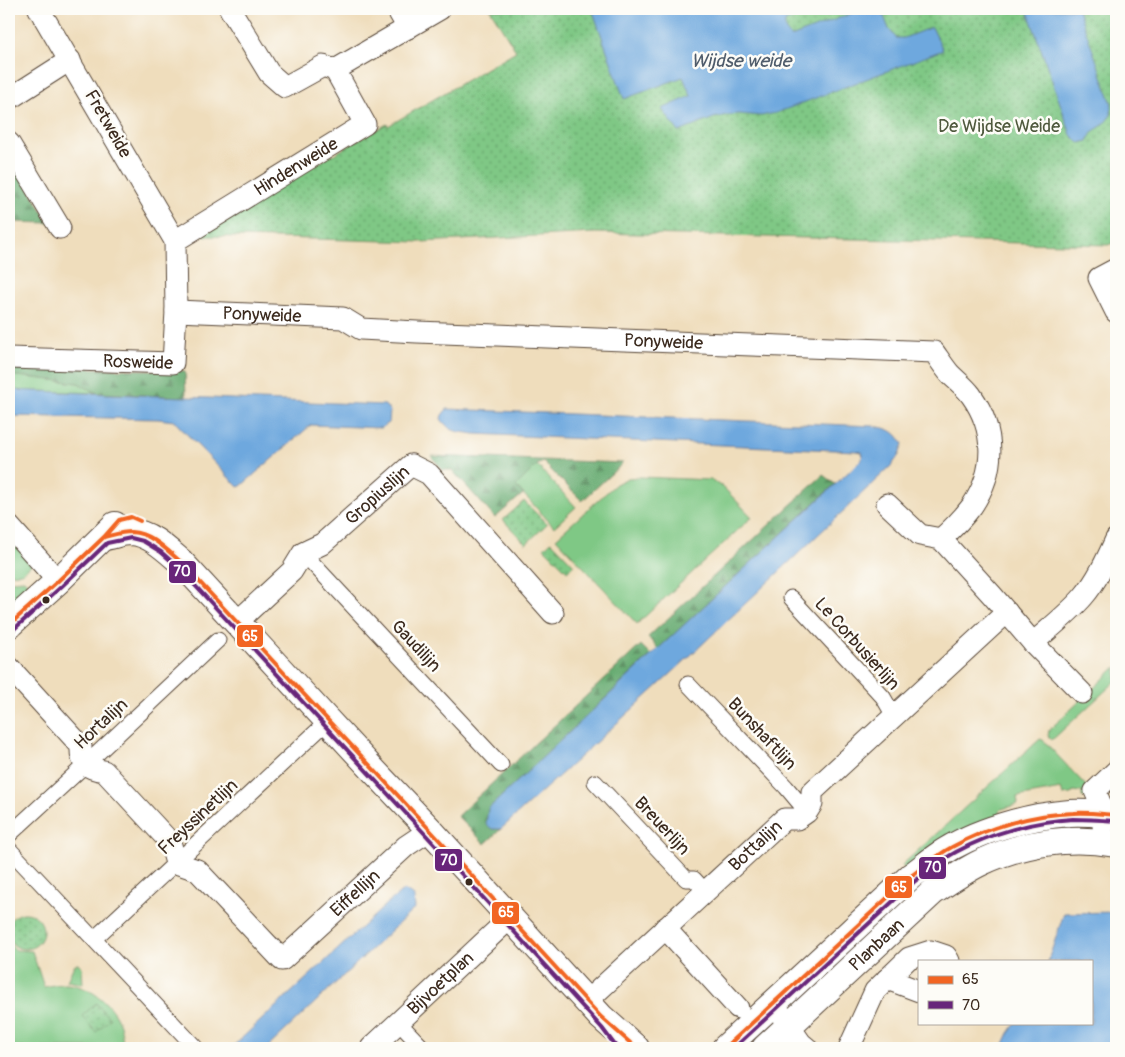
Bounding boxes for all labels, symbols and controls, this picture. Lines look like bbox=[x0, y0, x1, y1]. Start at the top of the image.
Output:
water label: Wijdse weide bbox=[691, 49, 793, 73]
street label: Fretweide bbox=[79, 86, 137, 162]
park label: De Wijdse Weide bbox=[938, 115, 1060, 138]
street label: Hindenweide bbox=[250, 132, 342, 201]
street label: Ponyweide bbox=[222, 301, 302, 328]
street label: Ponyweide bbox=[624, 329, 704, 355]
street label: Rosweide bbox=[102, 349, 174, 375]
street label: Gropiuslijn bbox=[340, 460, 414, 530]
line badge: 70 bbox=[168, 560, 197, 584]
text: 70 bbox=[174, 563, 191, 580]
street label: Le Corbusierlijn bbox=[809, 593, 905, 695]
unlabelled marker bbox=[41, 595, 51, 605]
street label: Gaudilijn bbox=[386, 615, 446, 677]
line badge: 65 bbox=[236, 624, 264, 648]
text: 65 bbox=[242, 628, 258, 645]
street label: Hortalijn bbox=[69, 693, 133, 755]
street label: Bunshaftlijn bbox=[723, 693, 801, 775]
street label: Freyssinetlijn bbox=[153, 774, 243, 860]
street label: Breuerlijn bbox=[629, 792, 695, 860]
street label: Bottalijn bbox=[724, 815, 787, 876]
line badge: 70 bbox=[434, 848, 463, 872]
text: 70 bbox=[441, 852, 458, 869]
line badge: 70 bbox=[918, 856, 947, 880]
text: 70 bbox=[925, 859, 942, 876]
street label: Eiffellijn bbox=[325, 864, 385, 922]
line badge: 65 bbox=[884, 875, 913, 899]
unlabelled marker bbox=[464, 877, 474, 887]
text: 65 bbox=[891, 879, 907, 896]
line badge: 65 bbox=[491, 901, 520, 925]
text: 65 bbox=[498, 904, 514, 921]
street label: Planbaan bbox=[844, 913, 909, 976]
street label: Bijvoetplan bbox=[402, 946, 478, 1020]
legend bbox=[918, 960, 1092, 1024]
text: 65 bbox=[962, 970, 979, 989]
text: 70 bbox=[962, 996, 980, 1015]

